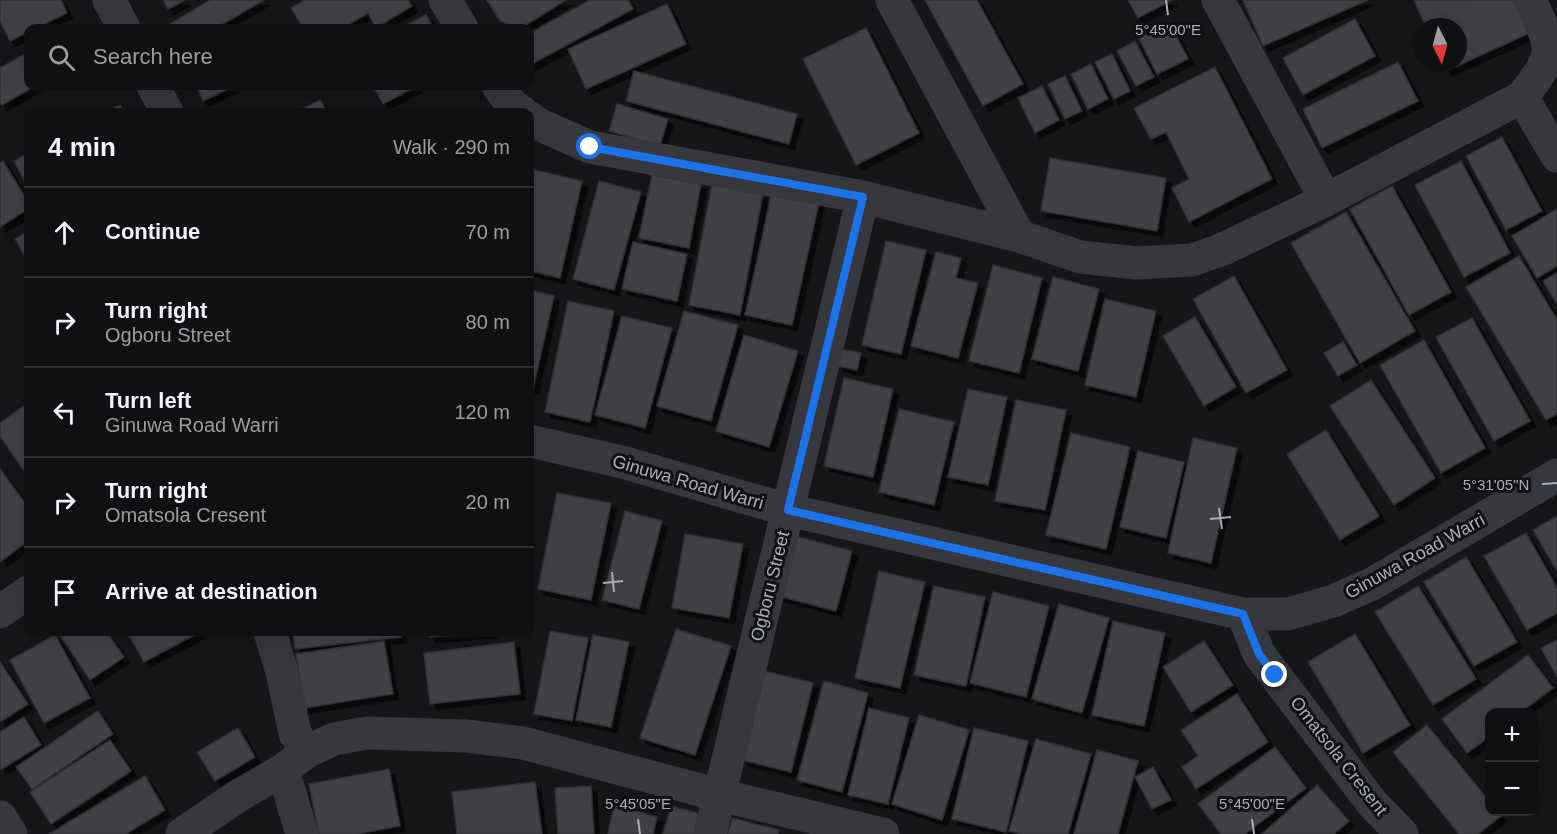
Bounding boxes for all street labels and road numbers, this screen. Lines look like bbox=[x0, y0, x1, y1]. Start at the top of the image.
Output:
street label: Ginuwa Road Warri bbox=[610, 451, 766, 513]
street label: Ginuwa Road Warri bbox=[1342, 509, 1488, 603]
street label: Ogboru Street bbox=[747, 529, 793, 643]
street label: Omatsola Cresent bbox=[1286, 693, 1392, 819]

